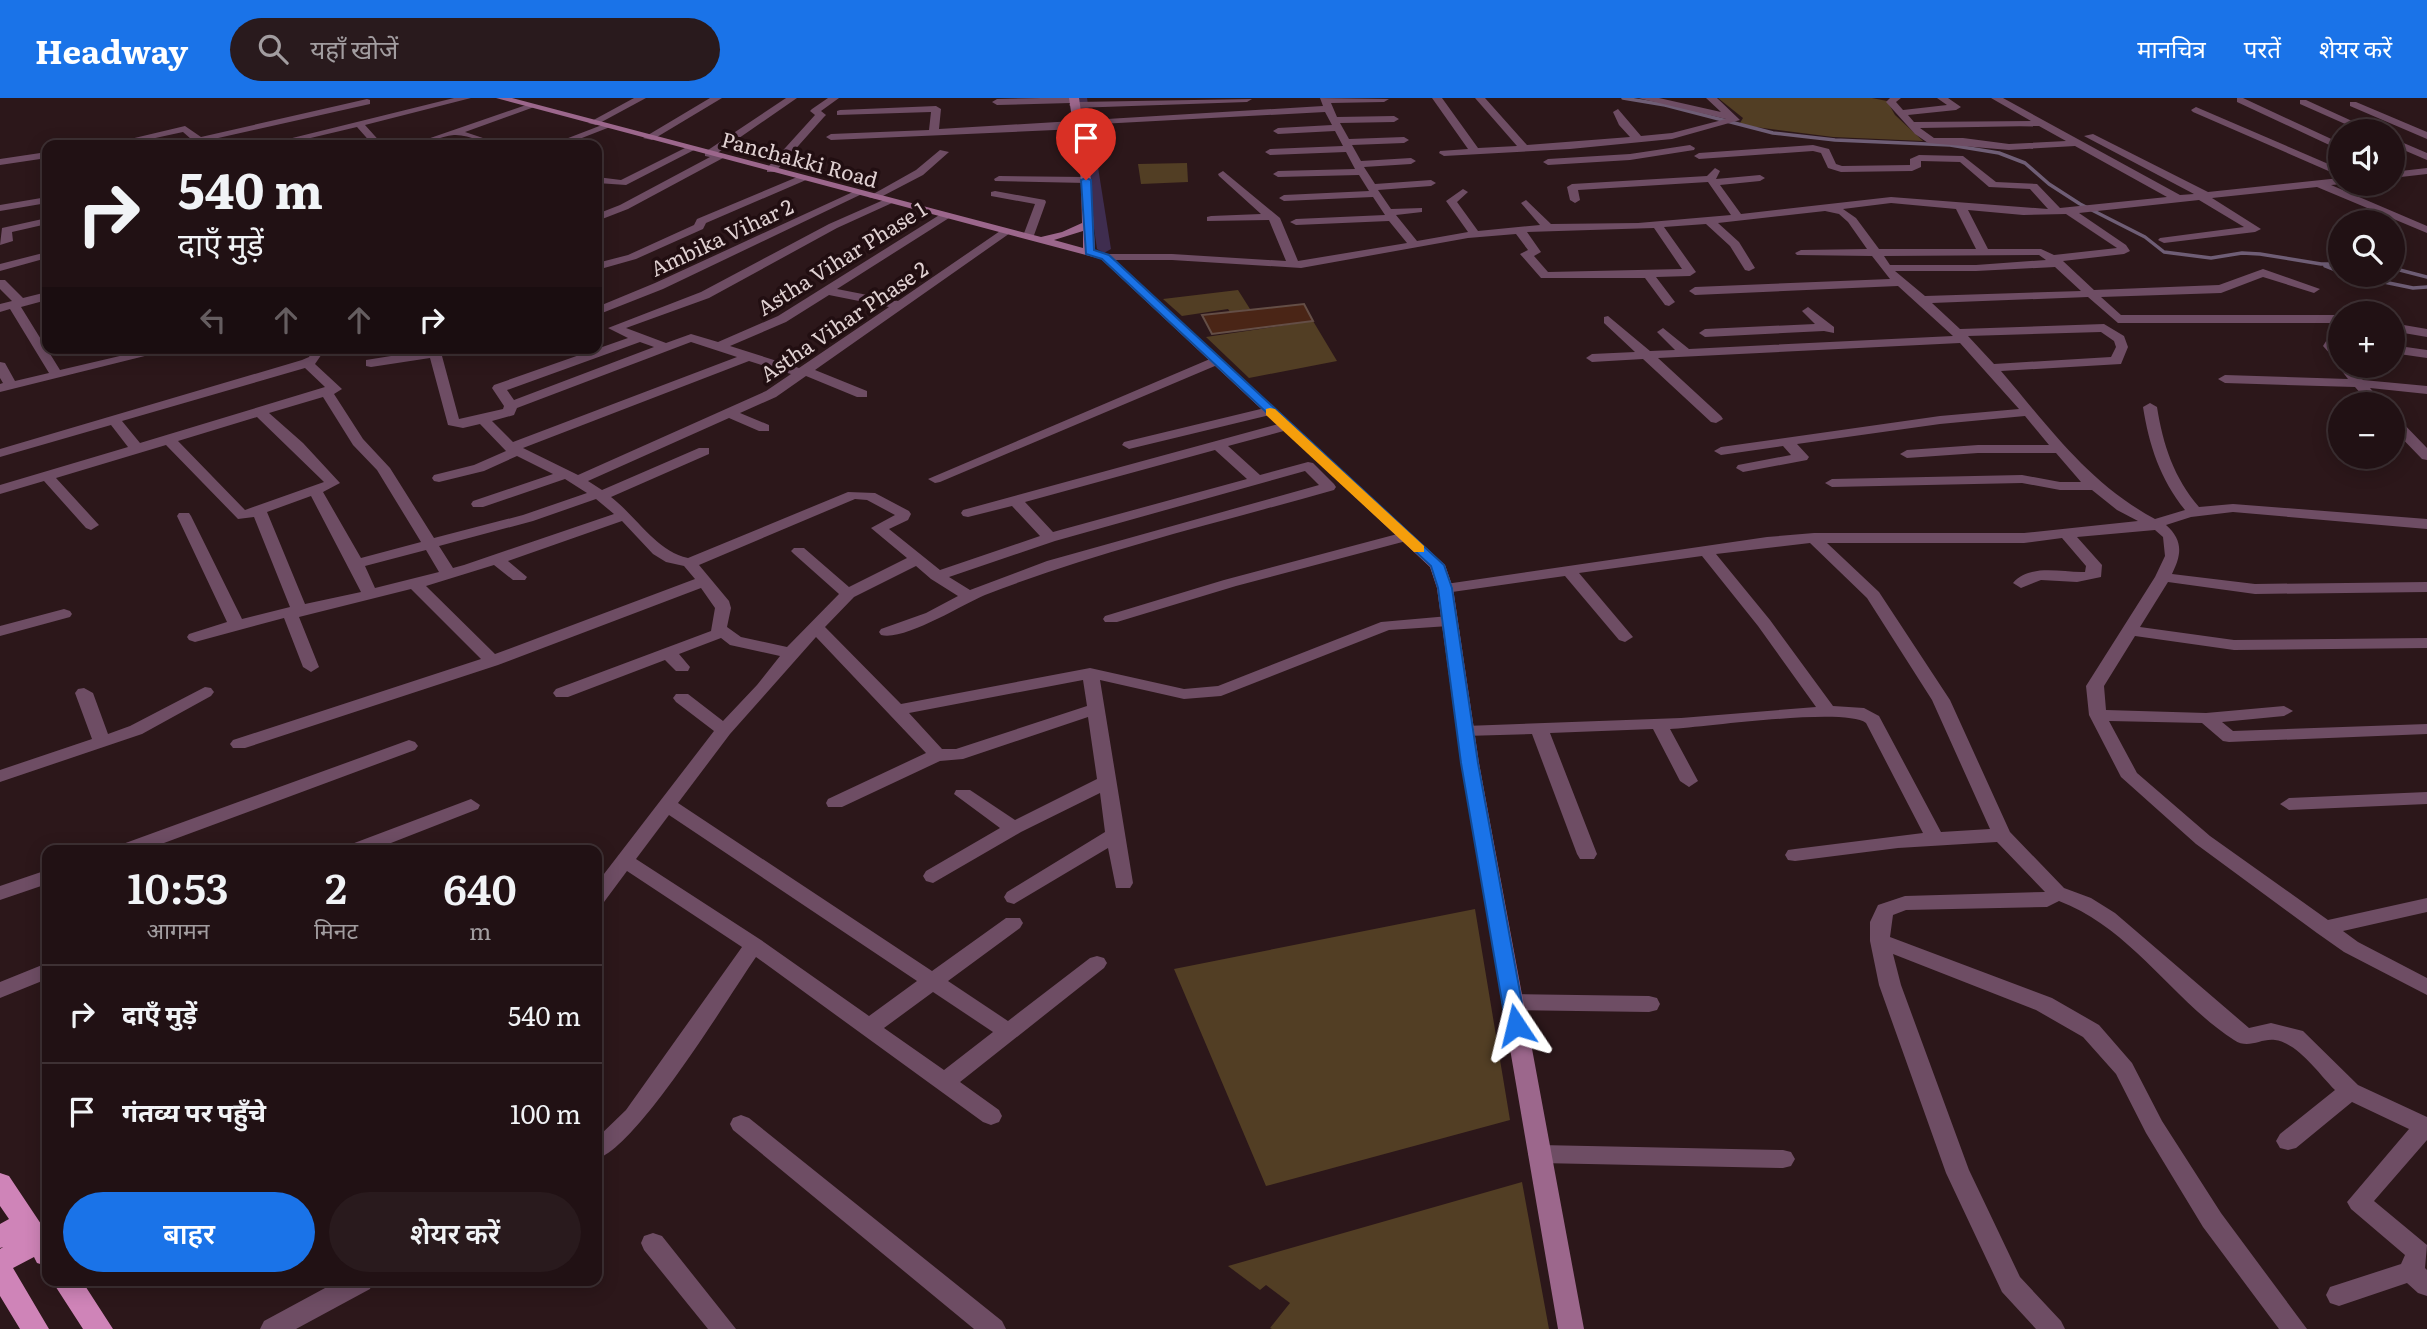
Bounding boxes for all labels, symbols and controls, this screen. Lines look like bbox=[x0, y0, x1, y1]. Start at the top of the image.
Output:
search box bbox=[230, 18, 720, 81]
text: Headway bbox=[35, 25, 188, 74]
text: यहाँ खोजें bbox=[310, 28, 398, 67]
icon: search bbox=[254, 30, 292, 68]
text: मानचित्र bbox=[2137, 30, 2206, 65]
text: परतें bbox=[2244, 30, 2281, 65]
text: शेयर करें bbox=[2319, 30, 2392, 65]
pin bbox=[1056, 108, 1116, 180]
icon: arrive bbox=[1067, 119, 1105, 157]
map controls bbox=[2328, 119, 2405, 469]
button: sound bbox=[2328, 119, 2405, 196]
street label: Panchakki Road bbox=[718, 122, 882, 194]
text: 540 m bbox=[178, 151, 323, 224]
icon: right bbox=[63, 168, 154, 259]
street label: Ambika Vihar 2 bbox=[644, 189, 798, 283]
street label: Astha Vihar Phase 1 bbox=[750, 192, 932, 322]
button: search bbox=[2328, 210, 2405, 287]
text: दाएँ मुड़ें bbox=[178, 218, 264, 266]
street label: Astha Vihar Phase 2 bbox=[753, 252, 933, 388]
icon: left bbox=[194, 301, 232, 339]
icon: ahead bbox=[267, 301, 305, 339]
icon: ahead bbox=[340, 301, 378, 339]
icon: right bbox=[413, 301, 451, 339]
button: + bbox=[2328, 301, 2405, 378]
button: − bbox=[2328, 392, 2405, 469]
text: 10:53 bbox=[127, 855, 229, 917]
text: 2 bbox=[325, 855, 347, 917]
text: 640 bbox=[443, 856, 517, 918]
text: आगमन bbox=[147, 912, 210, 946]
text: मिनट bbox=[314, 912, 358, 946]
text: m bbox=[469, 913, 491, 947]
position arrow bbox=[1479, 988, 1553, 1062]
text: दाएँ मुड़ें bbox=[122, 993, 197, 1032]
icon: right bbox=[63, 995, 101, 1033]
text: 540 m bbox=[508, 995, 581, 1034]
text: गंतव्य पर पहुँचे bbox=[122, 1091, 266, 1130]
icon: arrive bbox=[63, 1093, 101, 1131]
text: 100 m bbox=[510, 1093, 581, 1132]
button: बाहर bbox=[63, 1192, 315, 1272]
button: शेयर करें bbox=[329, 1192, 581, 1272]

